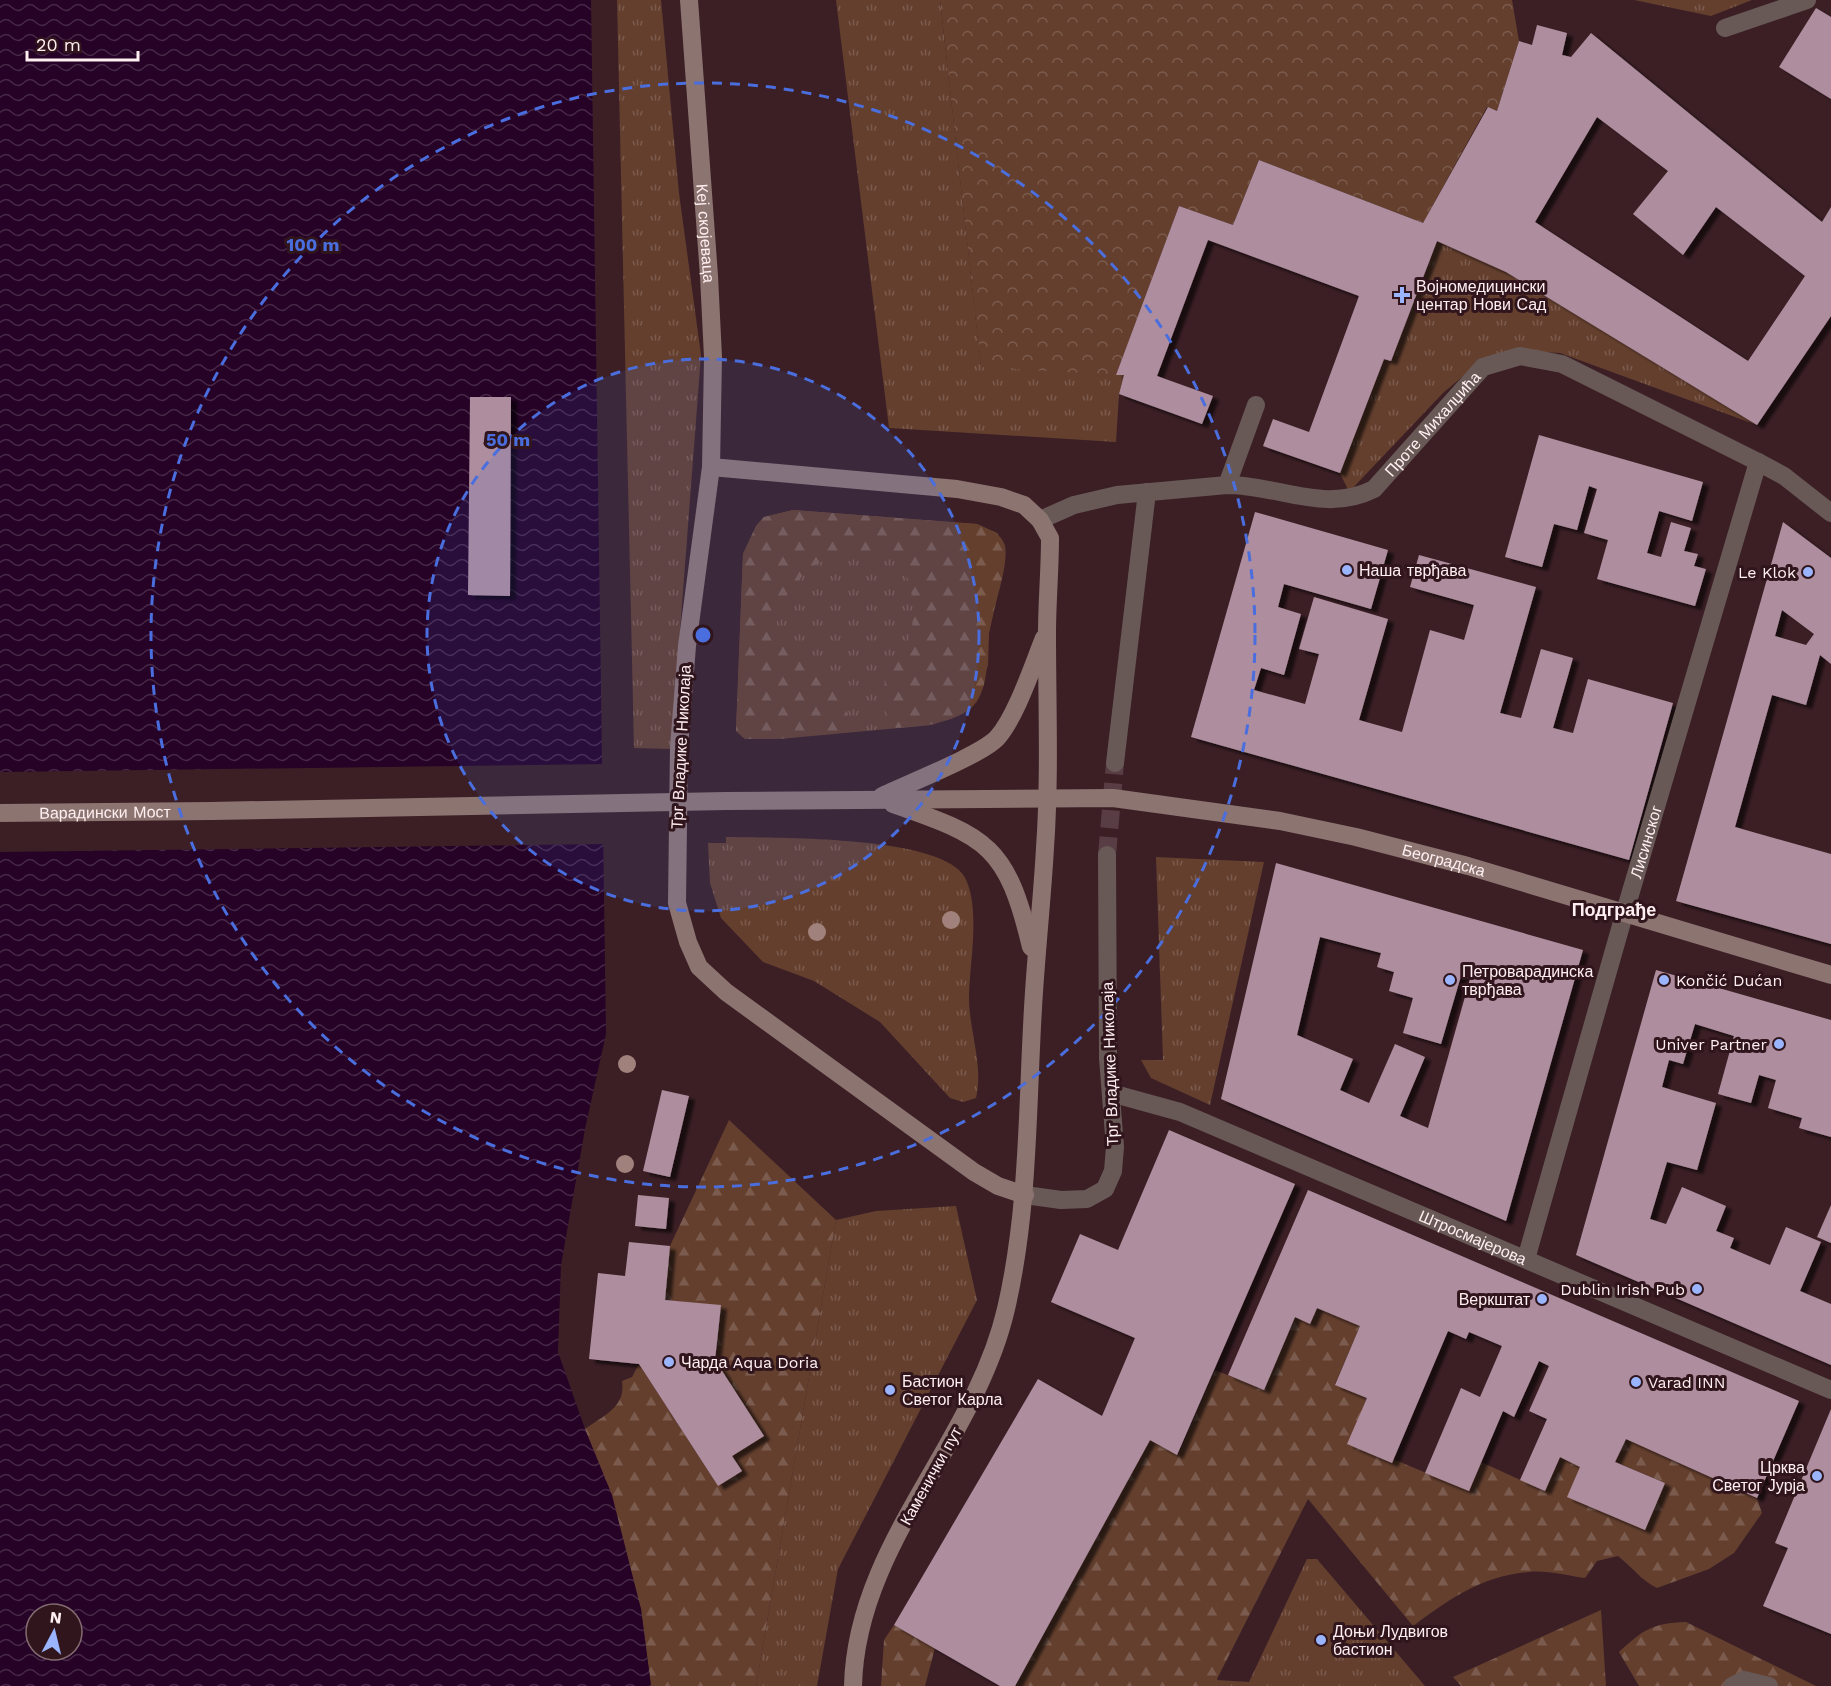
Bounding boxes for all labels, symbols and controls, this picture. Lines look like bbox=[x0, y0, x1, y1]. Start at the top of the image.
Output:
scale bar bbox=[27, 24, 138, 62]
text: 20 m bbox=[36, 34, 81, 55]
street label: Кеј скојеваца bbox=[693, 183, 719, 283]
text: 100 m bbox=[286, 234, 340, 255]
place label: Војномедицински центар Нови Сад bbox=[1416, 277, 1547, 314]
marker: Војномедицински центар Нови Сад bbox=[1393, 286, 1411, 304]
street label: Проте Михалџића bbox=[1380, 367, 1484, 480]
text: 50 m bbox=[486, 429, 530, 450]
place label: Наша тврђава bbox=[1359, 561, 1466, 580]
marker: Наша тврђава bbox=[1340, 563, 1354, 577]
place label: Le Klok bbox=[1738, 563, 1796, 582]
marker: Le Klok bbox=[1801, 565, 1815, 579]
centre of rings bbox=[693, 625, 713, 645]
street label: Трг Владике Николаја bbox=[667, 664, 695, 830]
street label: Варадински Мост bbox=[39, 802, 172, 822]
street label: Лисинског bbox=[1626, 803, 1665, 881]
street label: Београдска bbox=[1400, 840, 1488, 880]
district label: Подграђе bbox=[1572, 899, 1656, 920]
place label: Петроварадинска тврђава bbox=[1462, 962, 1593, 999]
place label: Končić Dućan bbox=[1676, 971, 1782, 990]
marker: Петроварадинска тврђава bbox=[1443, 973, 1457, 987]
marker: Končić Dućan bbox=[1657, 973, 1671, 987]
street label: Трг Владике Николаја bbox=[1098, 981, 1122, 1147]
place label: Univer Partner bbox=[1655, 1035, 1767, 1054]
marker: Univer Partner bbox=[1772, 1037, 1786, 1051]
street label: Штросмајерова bbox=[1416, 1206, 1530, 1268]
place label: Dublin Irish Pub bbox=[1560, 1280, 1685, 1299]
marker: Dublin Irish Pub bbox=[1690, 1282, 1704, 1296]
place label: Веркштат bbox=[1459, 1290, 1531, 1309]
marker: Веркштат bbox=[1535, 1292, 1549, 1306]
place label: Чарда Aqua Doria bbox=[681, 1353, 818, 1372]
marker: Чарда Aqua Doria bbox=[662, 1355, 676, 1369]
place label: Бастион Светог Карла bbox=[902, 1372, 1002, 1409]
place label: Varad INN bbox=[1648, 1373, 1726, 1392]
marker: Varad INN bbox=[1629, 1375, 1643, 1389]
marker: Бастион Светог Карла bbox=[883, 1383, 897, 1397]
street label: Каменички пут bbox=[896, 1423, 966, 1529]
place label: Црква Светог Јурја bbox=[1712, 1458, 1805, 1495]
marker: Црква Светог Јурја bbox=[1810, 1469, 1824, 1483]
north arrow bbox=[24, 1602, 84, 1662]
text: N bbox=[49, 1607, 63, 1628]
place label: Доњи Лудвигов бастион bbox=[1333, 1622, 1448, 1659]
marker: Доњи Лудвигов бастион bbox=[1314, 1633, 1328, 1647]

